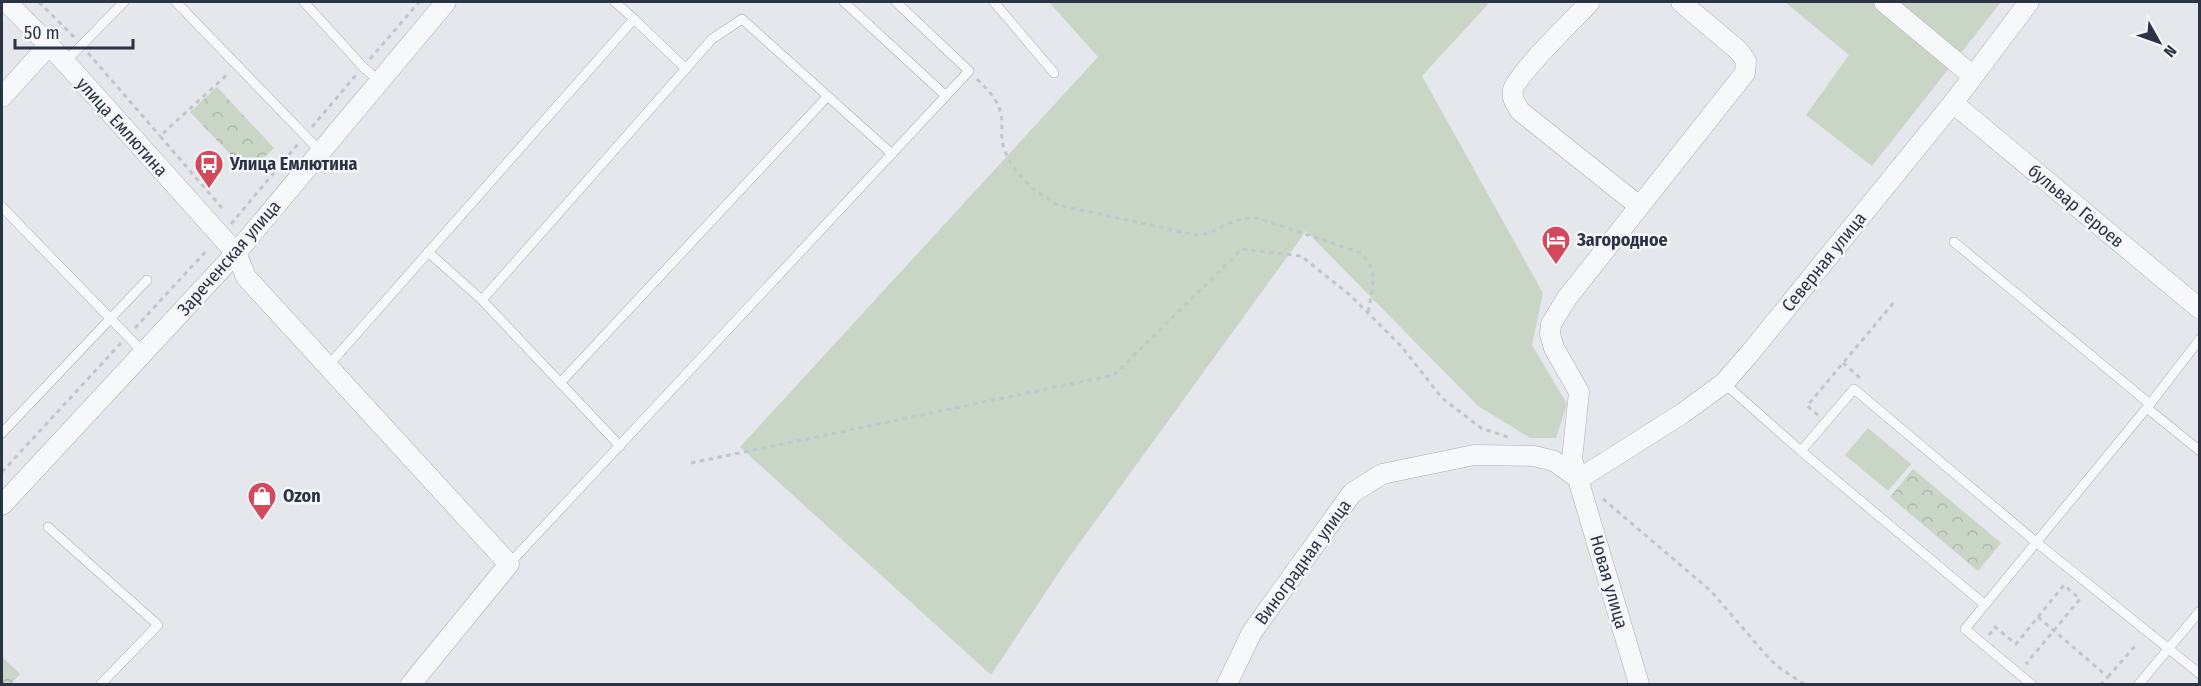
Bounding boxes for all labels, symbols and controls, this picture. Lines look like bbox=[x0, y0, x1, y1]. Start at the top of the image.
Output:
scale bar bbox=[15, 12, 134, 50]
north arrow bbox=[2129, 12, 2189, 72]
text: 50 m bbox=[24, 22, 60, 44]
text: N bbox=[2160, 42, 2180, 61]
street label: улица Емлютина bbox=[72, 73, 172, 181]
bus stop icon: Улица Емлютина bbox=[193, 148, 225, 190]
place label: Улица Емлютина bbox=[229, 153, 357, 175]
street label: бульвар Героев bbox=[2024, 159, 2128, 253]
street label: Зареченская улица bbox=[173, 195, 285, 320]
street label: Северная улица bbox=[1777, 208, 1871, 316]
hotel icon: Загородное bbox=[1540, 224, 1572, 266]
place label: Загородное bbox=[1576, 229, 1668, 251]
shop icon: Ozon bbox=[246, 480, 278, 522]
place label: Ozon bbox=[283, 485, 321, 507]
street label: Виноградная улица bbox=[1250, 495, 1356, 629]
street label: Новая улица bbox=[1585, 533, 1633, 631]

